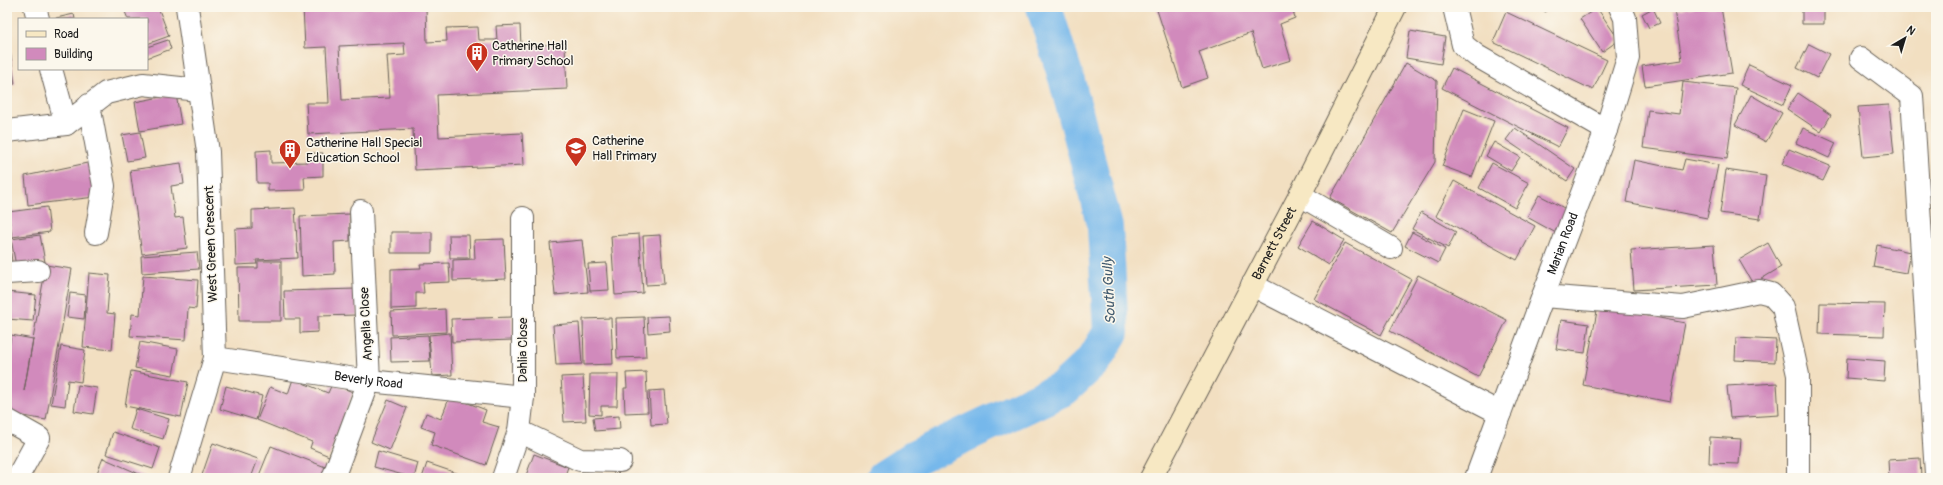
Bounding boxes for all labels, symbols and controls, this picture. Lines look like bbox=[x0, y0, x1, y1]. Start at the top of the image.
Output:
legend bbox=[18, 18, 148, 70]
north arrow bbox=[1885, 18, 1925, 58]
text: N bbox=[1904, 23, 1918, 38]
text: Road bbox=[54, 27, 79, 42]
place label: Catherine Hall Primary School bbox=[492, 38, 574, 69]
building icon: Catherine Hall Primary School bbox=[464, 40, 490, 73]
text: Building bbox=[54, 47, 93, 62]
place label: Catherine Hall Primary bbox=[592, 133, 657, 164]
place label: Catherine Hall Special Education School bbox=[306, 135, 422, 166]
school or university icon: Catherine Hall Primary bbox=[563, 135, 589, 168]
building icon: Catherine Hall Special Education School bbox=[277, 137, 303, 170]
street label: West Green Crescent bbox=[201, 185, 221, 303]
street label: Barnett Street bbox=[1249, 204, 1301, 283]
street label: Marian Road bbox=[1544, 210, 1582, 277]
water label: South Gully bbox=[1099, 255, 1119, 325]
street label: Angella Close bbox=[356, 286, 376, 361]
street label: Dahlia Close bbox=[515, 317, 531, 382]
street label: Beverly Road bbox=[333, 368, 404, 392]

